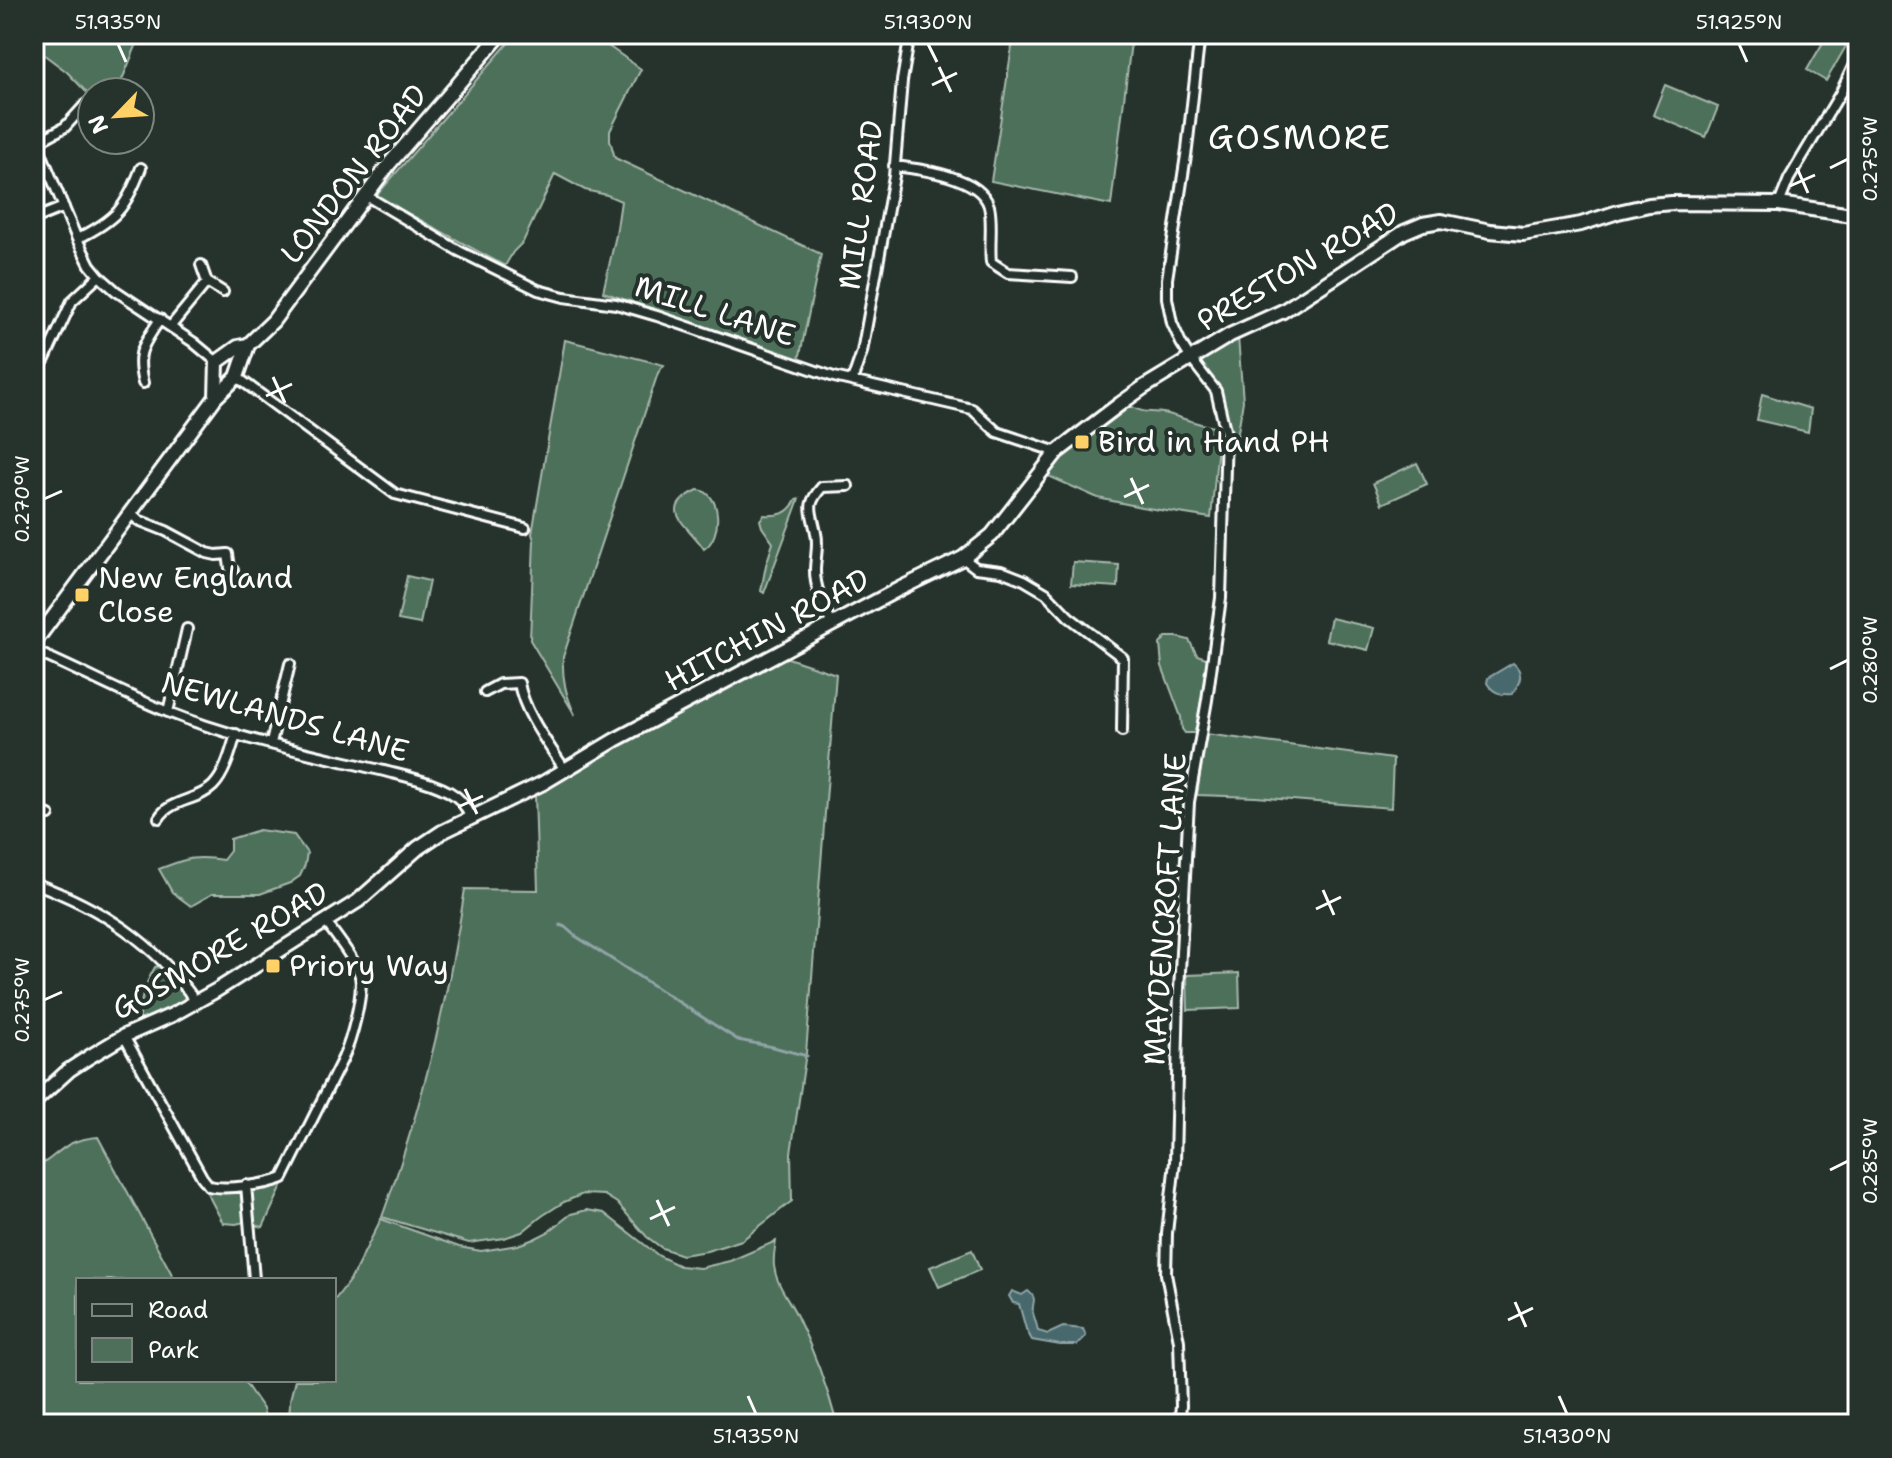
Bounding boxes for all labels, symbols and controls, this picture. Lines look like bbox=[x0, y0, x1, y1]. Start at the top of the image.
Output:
text: 51.935°N bbox=[75, 9, 161, 35]
text: 51.930°N bbox=[884, 9, 972, 35]
text: 51.925°N bbox=[1696, 9, 1782, 35]
street label: LONDON ROAD bbox=[271, 75, 437, 272]
north arrow bbox=[76, 76, 156, 156]
text: N bbox=[82, 110, 115, 138]
district label: GOSMORE bbox=[1208, 114, 1392, 160]
text: 0.275°W bbox=[1857, 116, 1883, 202]
street label: MILL ROAD bbox=[828, 118, 893, 292]
street label: PRESTON ROAD bbox=[1189, 192, 1406, 341]
street label: MILL LANE bbox=[630, 265, 801, 356]
place label: Bird in Hand PH bbox=[1098, 421, 1330, 462]
marker: Bird in Hand PH bbox=[1073, 433, 1091, 451]
text: 0.270°W bbox=[9, 455, 35, 543]
place label: New England Close bbox=[98, 557, 293, 632]
street label: HITCHIN ROAD bbox=[657, 558, 876, 701]
marker: New England Close bbox=[73, 586, 91, 604]
text: 0.280°W bbox=[1857, 616, 1883, 704]
street label: NEWLANDS LANE bbox=[156, 662, 414, 772]
street label: MAYDENCROFT LANE bbox=[1133, 751, 1196, 1067]
street label: GOSMORE ROAD bbox=[104, 872, 336, 1029]
place label: Priory Way bbox=[289, 945, 449, 986]
text: 0.275°W bbox=[9, 957, 35, 1043]
marker: Priory Way bbox=[264, 957, 282, 975]
text: 0.285°W bbox=[1857, 1118, 1883, 1204]
legend bbox=[76, 1278, 336, 1382]
text: Road bbox=[148, 1294, 208, 1326]
text: Park bbox=[148, 1334, 200, 1366]
text: 51.935°N bbox=[713, 1423, 799, 1449]
text: 51.930°N bbox=[1523, 1423, 1611, 1449]

